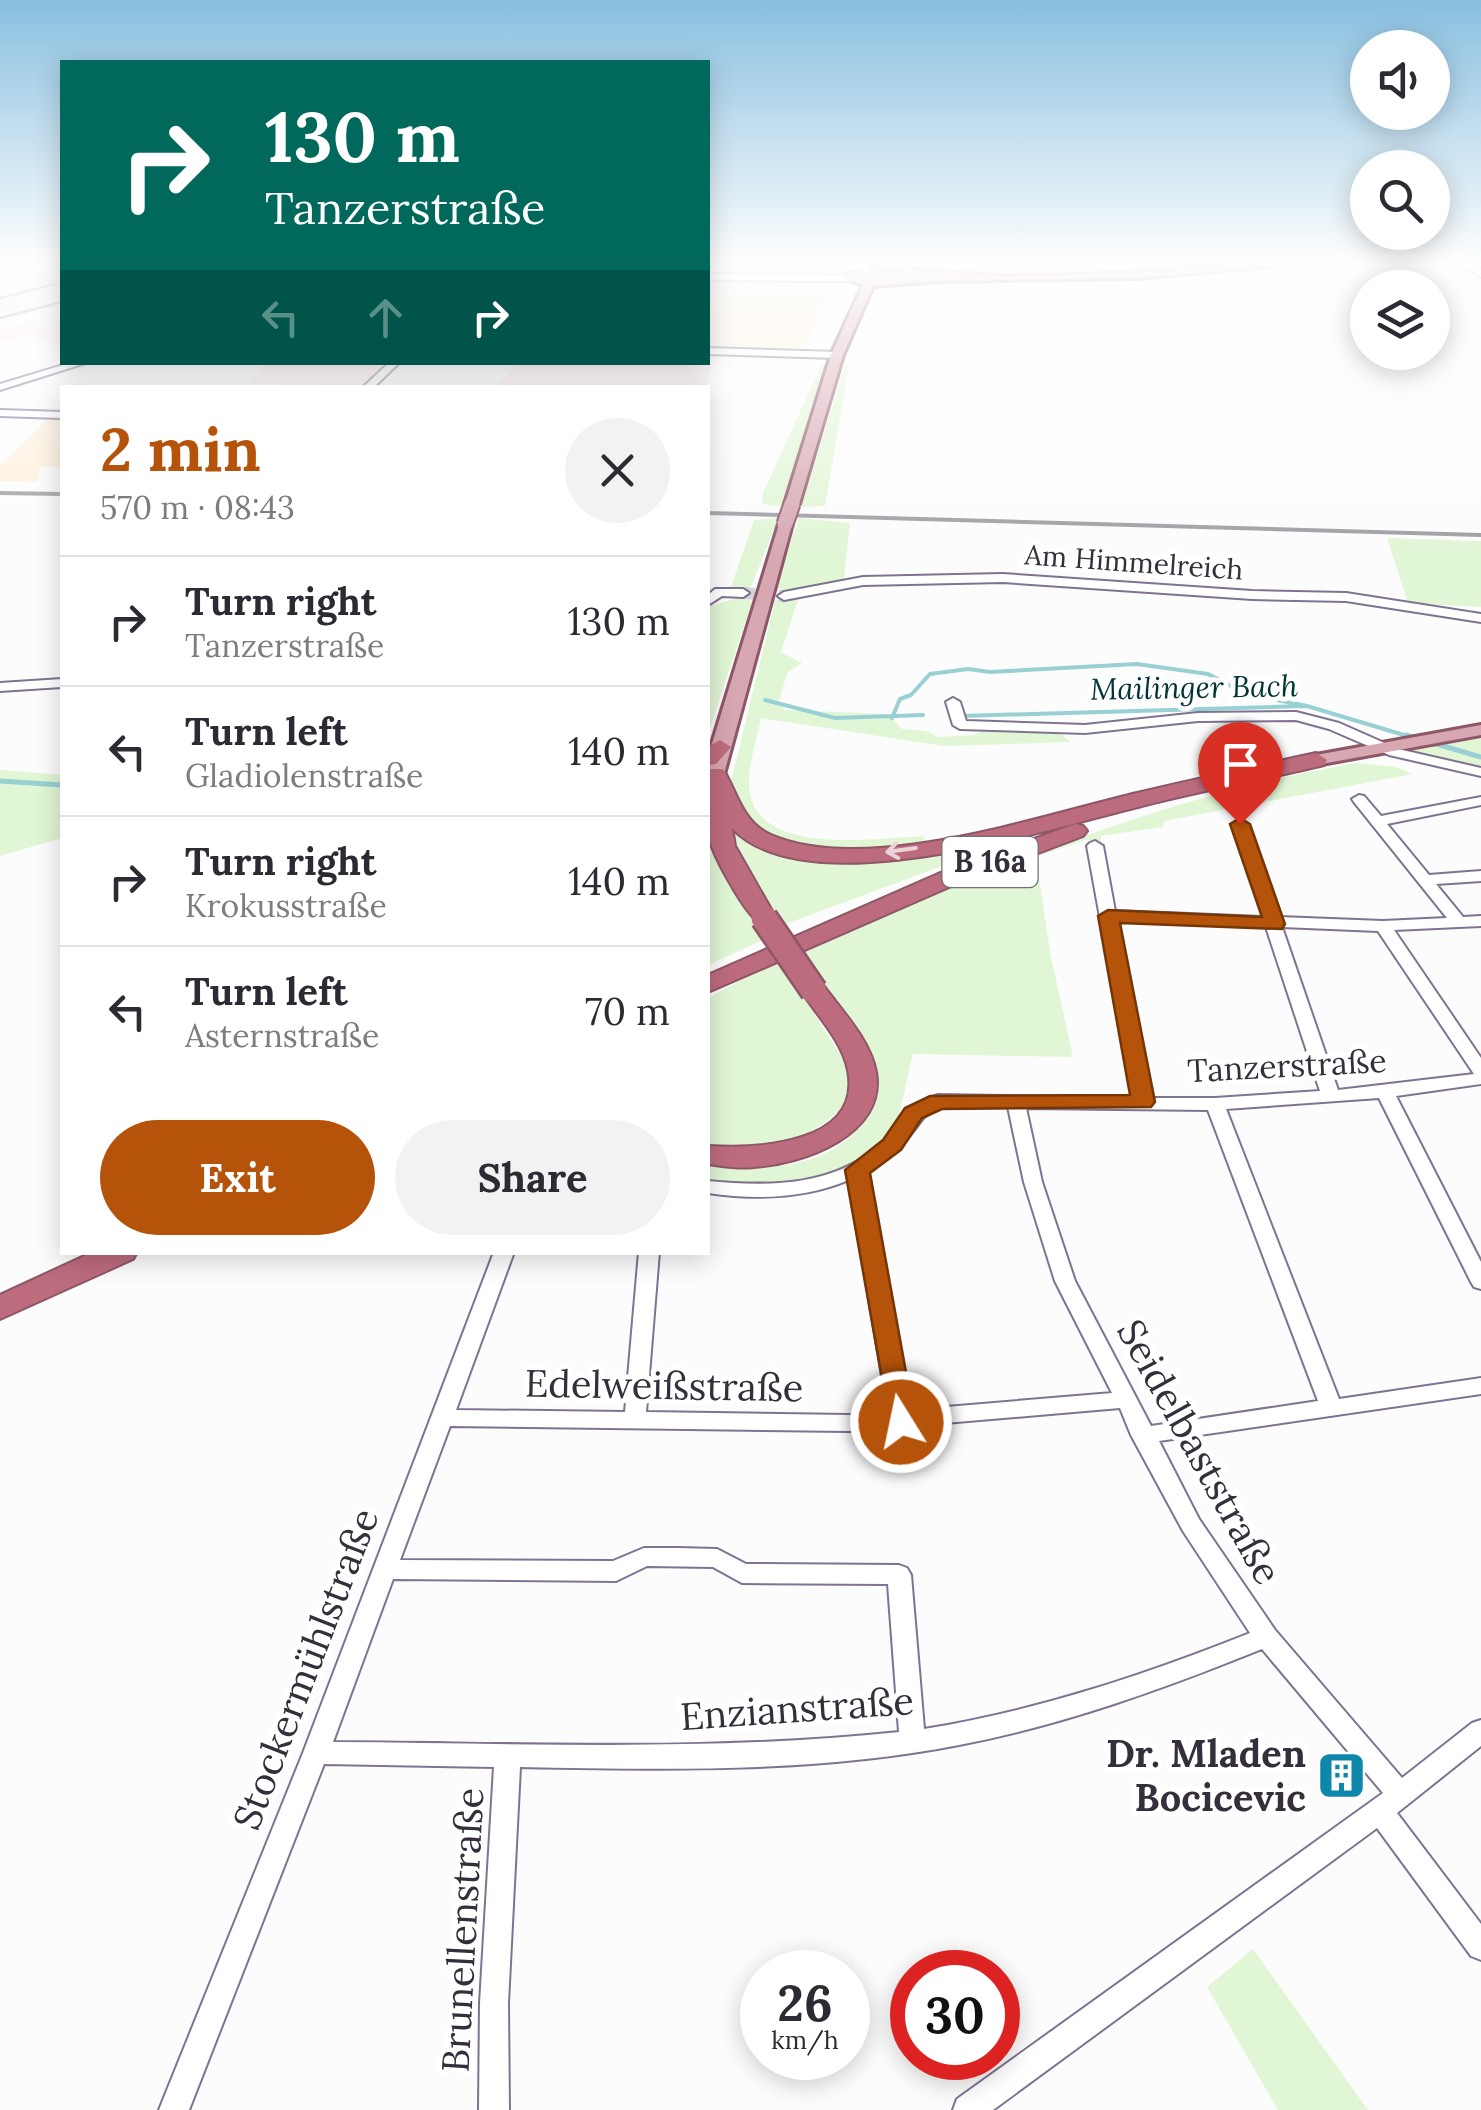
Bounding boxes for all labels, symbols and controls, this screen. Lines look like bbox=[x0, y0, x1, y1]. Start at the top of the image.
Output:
map controls bbox=[1350, 30, 1450, 370]
button: sound bbox=[1350, 30, 1450, 130]
text: 130 m bbox=[265, 92, 460, 181]
icon: right bbox=[100, 100, 230, 230]
button: search bbox=[1350, 150, 1450, 250]
text: Tanzerstraße bbox=[265, 179, 546, 236]
button: layers bbox=[1350, 270, 1450, 370]
icon: left bbox=[253, 290, 308, 345]
icon: ahead bbox=[358, 290, 413, 345]
icon: right bbox=[463, 290, 518, 345]
text: 2 min bbox=[100, 411, 261, 487]
button: close bbox=[565, 418, 670, 523]
text: 570 m · 08:43 bbox=[100, 487, 295, 528]
street label: Am Himmelreich bbox=[1023, 536, 1244, 588]
text: Turn right bbox=[185, 577, 376, 625]
icon: right bbox=[100, 594, 155, 649]
text: 130 m bbox=[567, 597, 670, 645]
text: Tanzerstraße bbox=[185, 625, 384, 666]
water label: Mailinger Bach bbox=[1090, 666, 1298, 708]
text: Turn left bbox=[185, 707, 348, 755]
pin bbox=[1198, 722, 1283, 825]
icon: left bbox=[100, 724, 155, 779]
text: 140 m bbox=[568, 727, 670, 775]
icon: arrive bbox=[1213, 737, 1268, 792]
text: Gladiolenstraße bbox=[185, 755, 423, 796]
text: Turn right bbox=[185, 837, 376, 885]
road number: B 16a bbox=[942, 837, 1038, 887]
one-way arrow bbox=[885, 842, 917, 860]
icon: right bbox=[100, 854, 155, 909]
text: 140 m bbox=[568, 857, 670, 905]
text: Krokusstraße bbox=[185, 885, 387, 926]
text: Turn left bbox=[185, 967, 348, 1015]
icon: left bbox=[100, 984, 155, 1039]
text: 70 m bbox=[585, 987, 670, 1035]
text: Asternstraße bbox=[185, 1015, 379, 1056]
street label: Tanzerstraße bbox=[1186, 1040, 1388, 1091]
button: Exit bbox=[100, 1120, 375, 1235]
button: Share bbox=[395, 1120, 670, 1235]
street label: Seidelbaststraße bbox=[1107, 1311, 1292, 1592]
street label: Edelweißstraße bbox=[524, 1359, 804, 1411]
position arrow bbox=[849, 1370, 953, 1474]
street label: Stockermühlstraße bbox=[222, 1501, 388, 1836]
street label: Enzianstraße bbox=[679, 1676, 915, 1740]
place label: Dr. Mladen Bocicevic bbox=[1106, 1729, 1306, 1821]
building icon: Dr. Mladen Bocicevic bbox=[1315, 1750, 1367, 1802]
street label: Brunellenstraße bbox=[431, 1786, 493, 2074]
speed limit sign: 30 bbox=[890, 1950, 1020, 2080]
text: 26 bbox=[777, 1971, 833, 2035]
text: km/h bbox=[771, 2024, 839, 2056]

